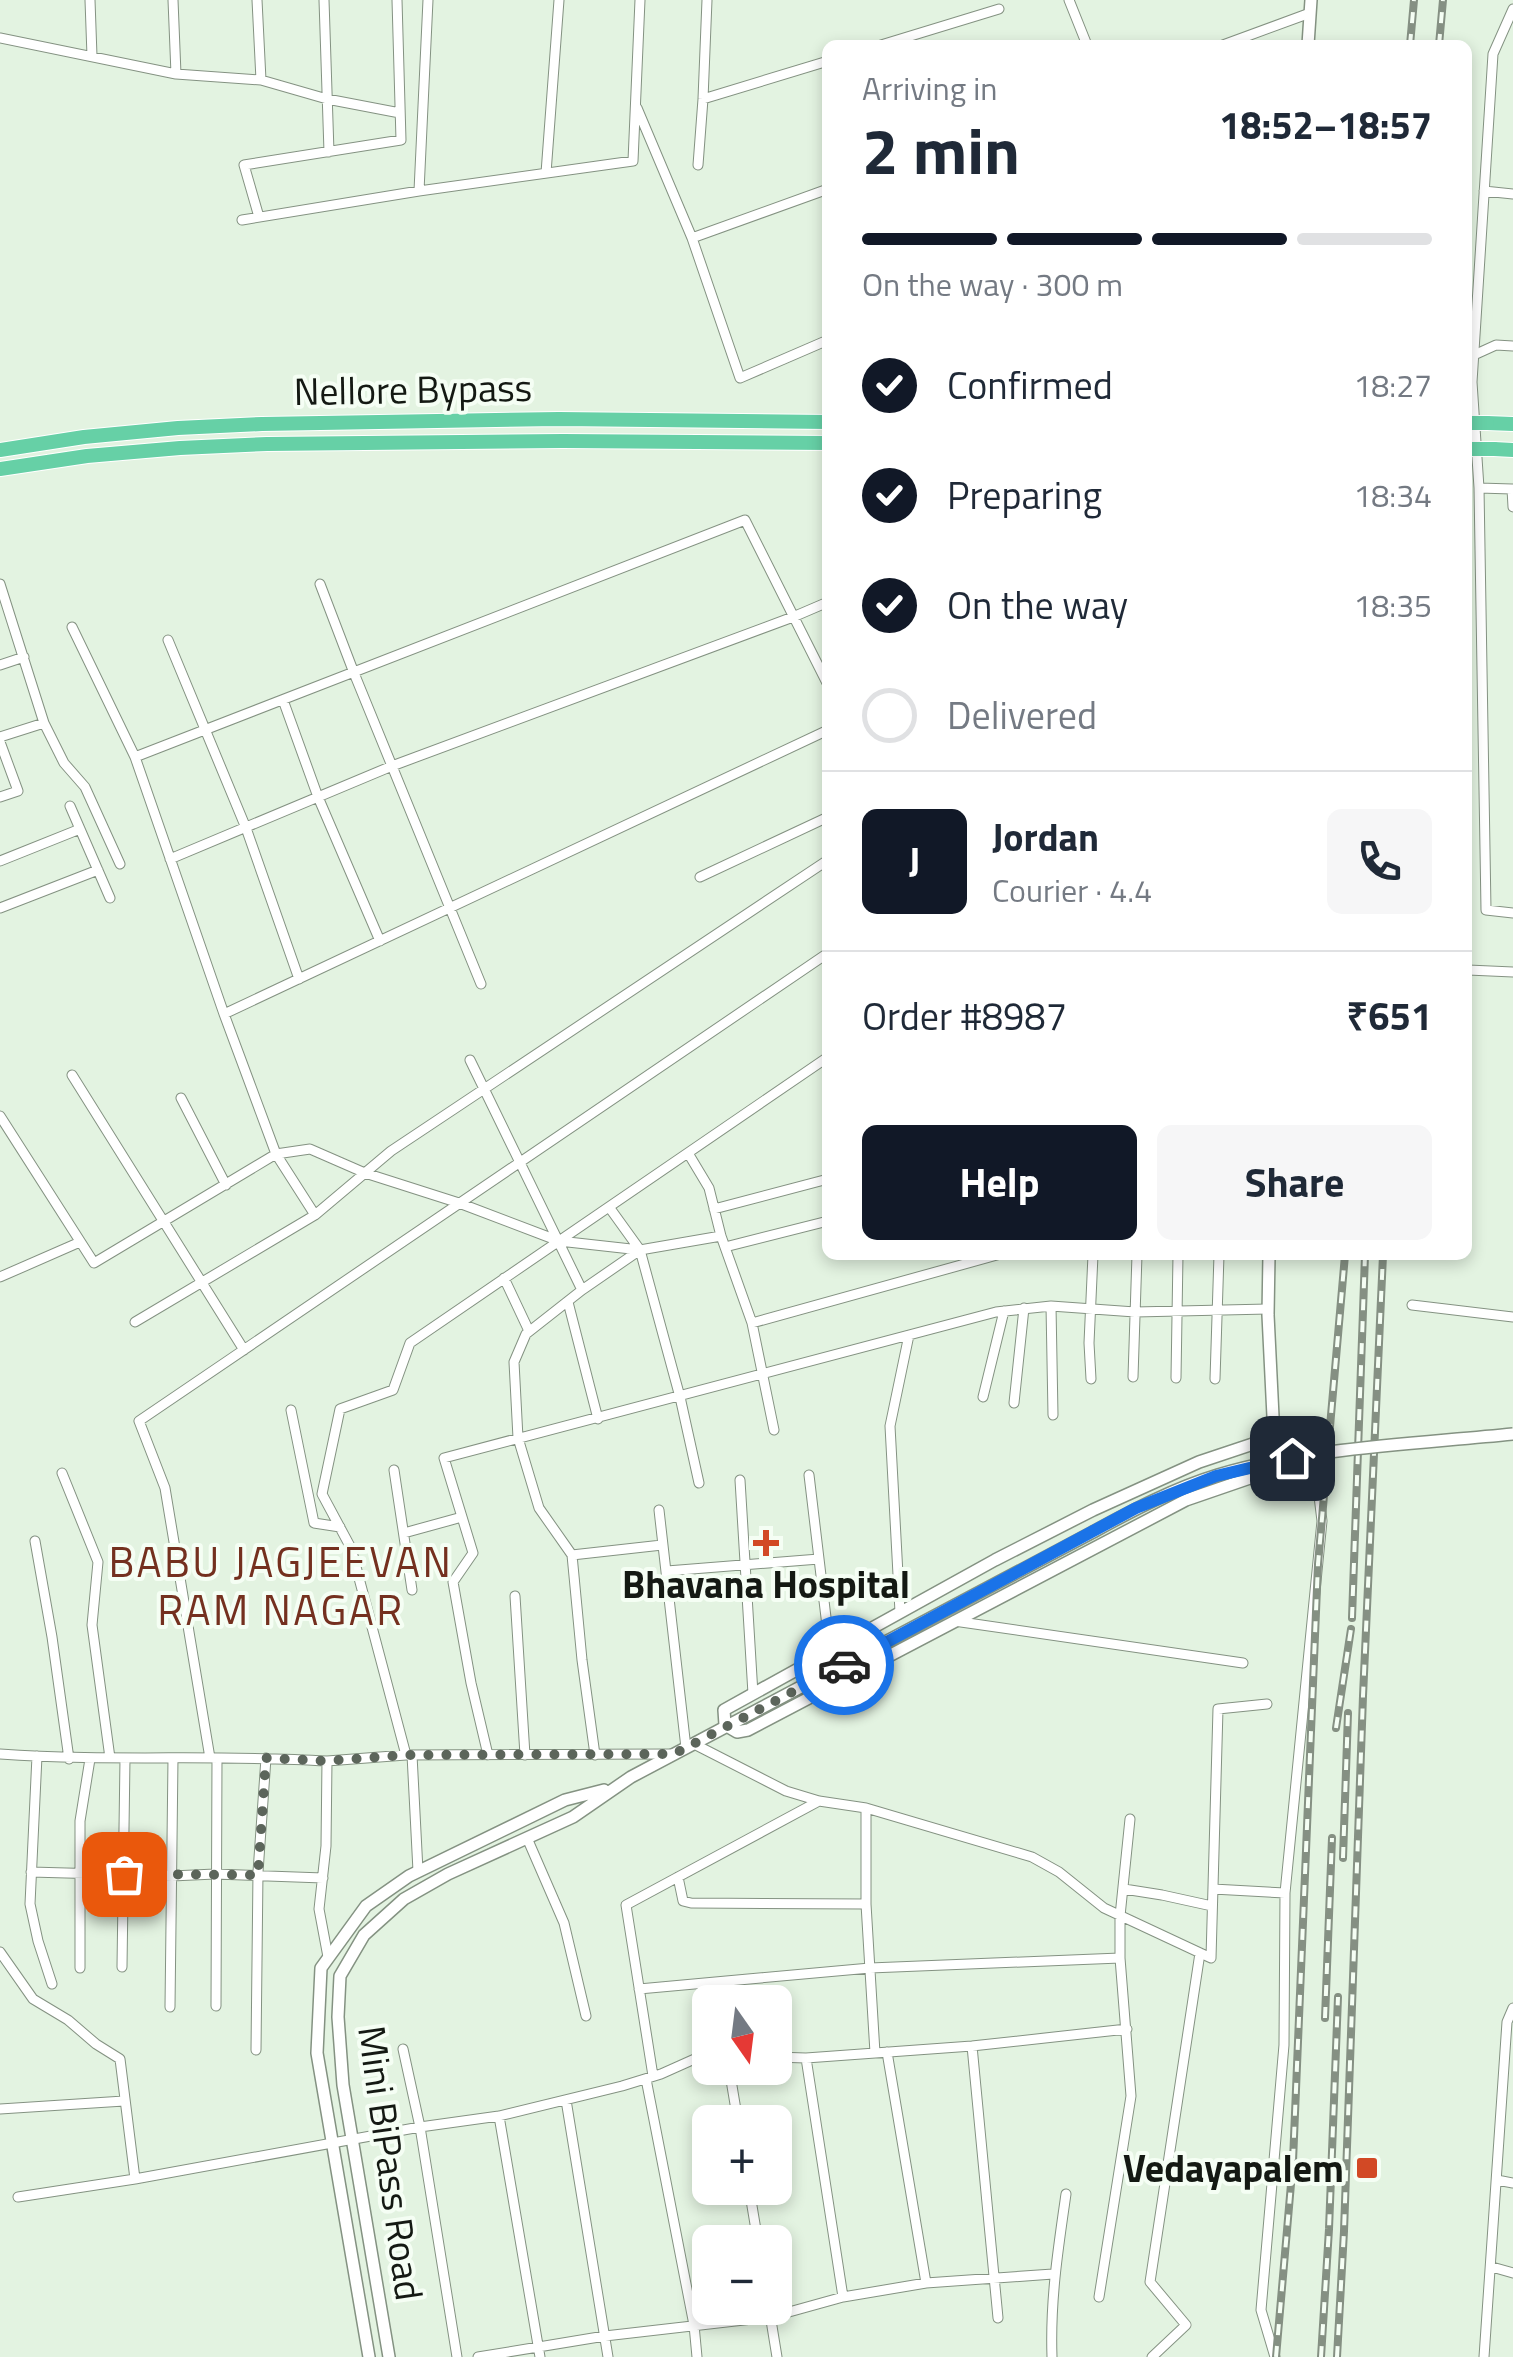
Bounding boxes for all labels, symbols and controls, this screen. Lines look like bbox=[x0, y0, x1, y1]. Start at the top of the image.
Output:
text: Arriving in bbox=[862, 64, 998, 112]
text: 18:52–18:57 bbox=[1219, 96, 1432, 154]
text: 2 min bbox=[862, 100, 1020, 199]
text: On the way · 300 m bbox=[862, 260, 1123, 308]
text: Confirmed bbox=[947, 356, 1113, 414]
street label: Nellore Bypass bbox=[293, 358, 533, 420]
icon: check bbox=[862, 358, 917, 413]
text: 18:27 bbox=[1353, 361, 1432, 409]
text: Preparing bbox=[947, 466, 1102, 524]
icon: check bbox=[862, 468, 917, 523]
text: 18:34 bbox=[1353, 471, 1432, 519]
text: On the way bbox=[947, 576, 1128, 634]
icon: check bbox=[862, 578, 917, 633]
text: 18:35 bbox=[1353, 581, 1432, 629]
text: Delivered bbox=[947, 686, 1097, 744]
text: Jordan bbox=[992, 808, 1099, 866]
button: phone bbox=[1327, 809, 1432, 914]
text: J bbox=[909, 832, 920, 890]
text: Courier · 4.4 bbox=[992, 866, 1152, 914]
text: Order #8987 bbox=[862, 987, 1067, 1045]
text: ₹651 bbox=[1346, 987, 1432, 1045]
button: Help bbox=[862, 1125, 1137, 1240]
button: Share bbox=[1157, 1125, 1432, 1240]
pin bbox=[1250, 1416, 1335, 1501]
icon: home bbox=[1265, 1431, 1320, 1486]
district label: BABU JAGJEEVAN RAM NAGAR bbox=[108, 1529, 454, 1641]
marker: Bhavana Hospital bbox=[753, 1530, 779, 1556]
place label: Bhavana Hospital bbox=[622, 1555, 910, 1613]
courier bbox=[794, 1615, 894, 1715]
icon: car bbox=[817, 1638, 872, 1693]
pin bbox=[82, 1832, 167, 1917]
icon: bag bbox=[97, 1847, 152, 1902]
north arrow bbox=[692, 1985, 792, 2085]
map controls bbox=[692, 1985, 792, 2325]
street label: Mini BiPass Road bbox=[343, 2022, 439, 2304]
button: + bbox=[692, 2105, 792, 2205]
place label: Vedayapalem bbox=[1123, 2139, 1344, 2197]
marker: Vedayapalem bbox=[1354, 2155, 1380, 2181]
button: − bbox=[692, 2225, 792, 2325]

